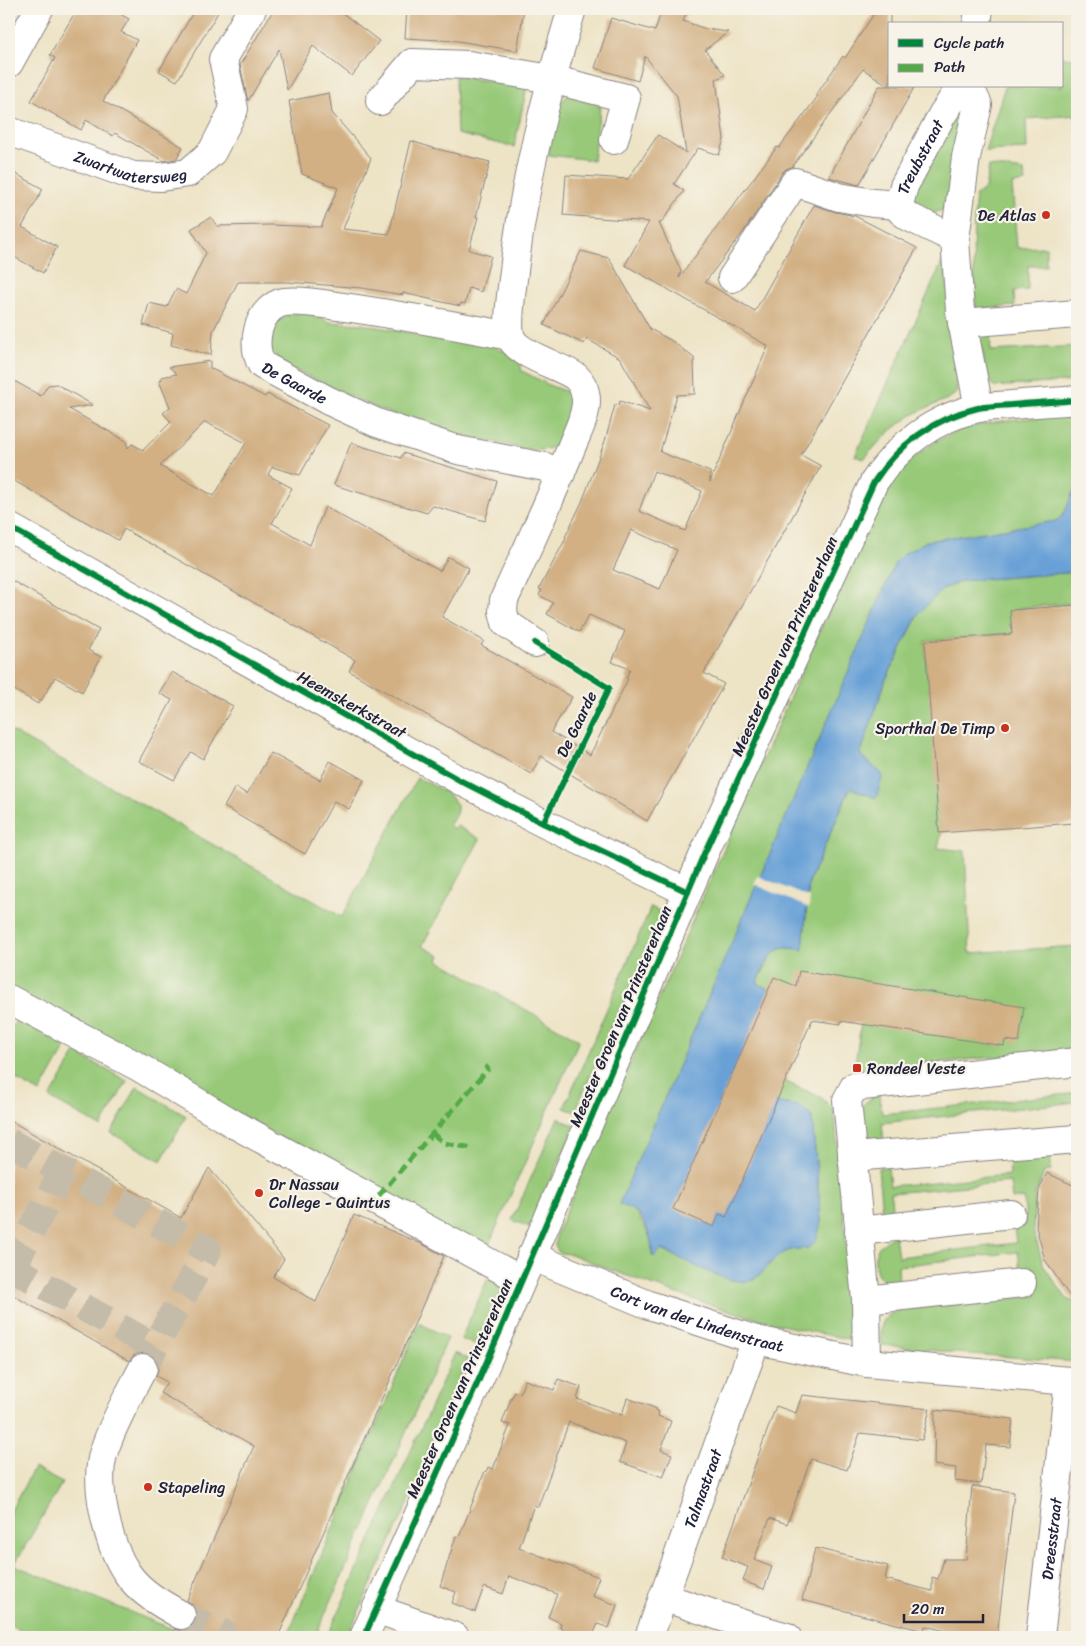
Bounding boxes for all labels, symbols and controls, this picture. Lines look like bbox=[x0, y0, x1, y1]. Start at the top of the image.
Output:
legend bbox=[888, 22, 1064, 88]
text: Cycle path bbox=[934, 30, 1005, 56]
text: Path bbox=[934, 54, 965, 80]
street label: Treubstraat bbox=[888, 114, 952, 198]
street label: Zwartwatersweg bbox=[70, 142, 189, 192]
place label: De Atlas bbox=[977, 201, 1036, 230]
marker: De Atlas bbox=[1040, 209, 1052, 221]
street label: De Gaarde bbox=[256, 353, 333, 413]
street label: Meester Groen van Prinstererlaan bbox=[723, 531, 846, 761]
street label: Heemskerkstraat bbox=[292, 662, 412, 747]
street label: De Gaarde bbox=[548, 686, 605, 763]
place label: Sporthal De Timp bbox=[875, 714, 996, 743]
marker: Sporthal De Timp bbox=[999, 722, 1011, 734]
street label: Meester Groen van Prinstererlaan bbox=[561, 901, 680, 1132]
place label: Rondeel Veste bbox=[867, 1054, 966, 1083]
marker: Rondeel Veste bbox=[851, 1062, 863, 1074]
place label: Dr Nassau College - Quintus bbox=[269, 1170, 391, 1217]
marker: Dr Nassau College - Quintus bbox=[253, 1187, 265, 1199]
street label: Meester Groen van Prinstererlaan bbox=[398, 1273, 521, 1503]
street label: Cort van der Lindenstraat bbox=[606, 1277, 786, 1360]
street label: Talmastraat bbox=[675, 1444, 731, 1533]
place label: Stapeling bbox=[158, 1473, 225, 1502]
marker: Stapeling bbox=[142, 1481, 154, 1493]
street label: Dreesstraat bbox=[1033, 1495, 1071, 1581]
scale bar bbox=[904, 1591, 982, 1623]
text: 20 m bbox=[911, 1596, 945, 1622]

